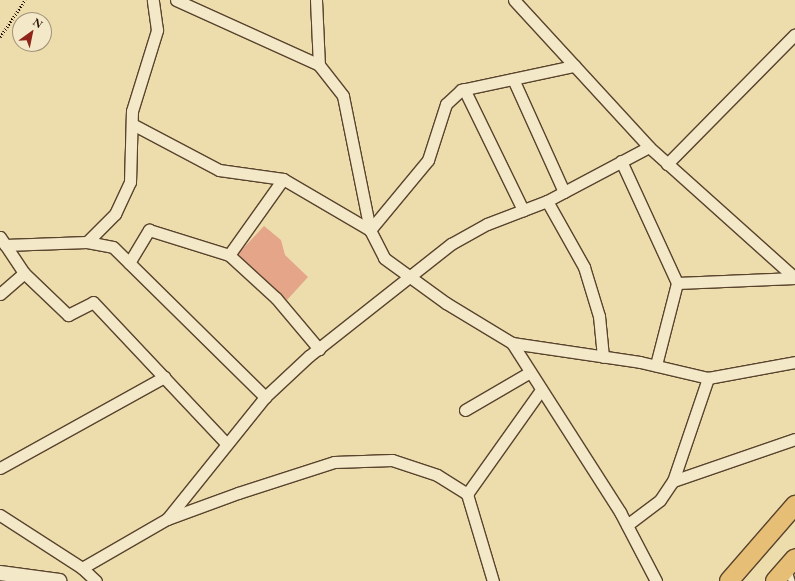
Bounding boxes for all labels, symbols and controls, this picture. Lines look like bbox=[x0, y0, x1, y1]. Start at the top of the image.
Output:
north arrow bbox=[12, 12, 52, 52]
text: N bbox=[30, 14, 46, 31]

